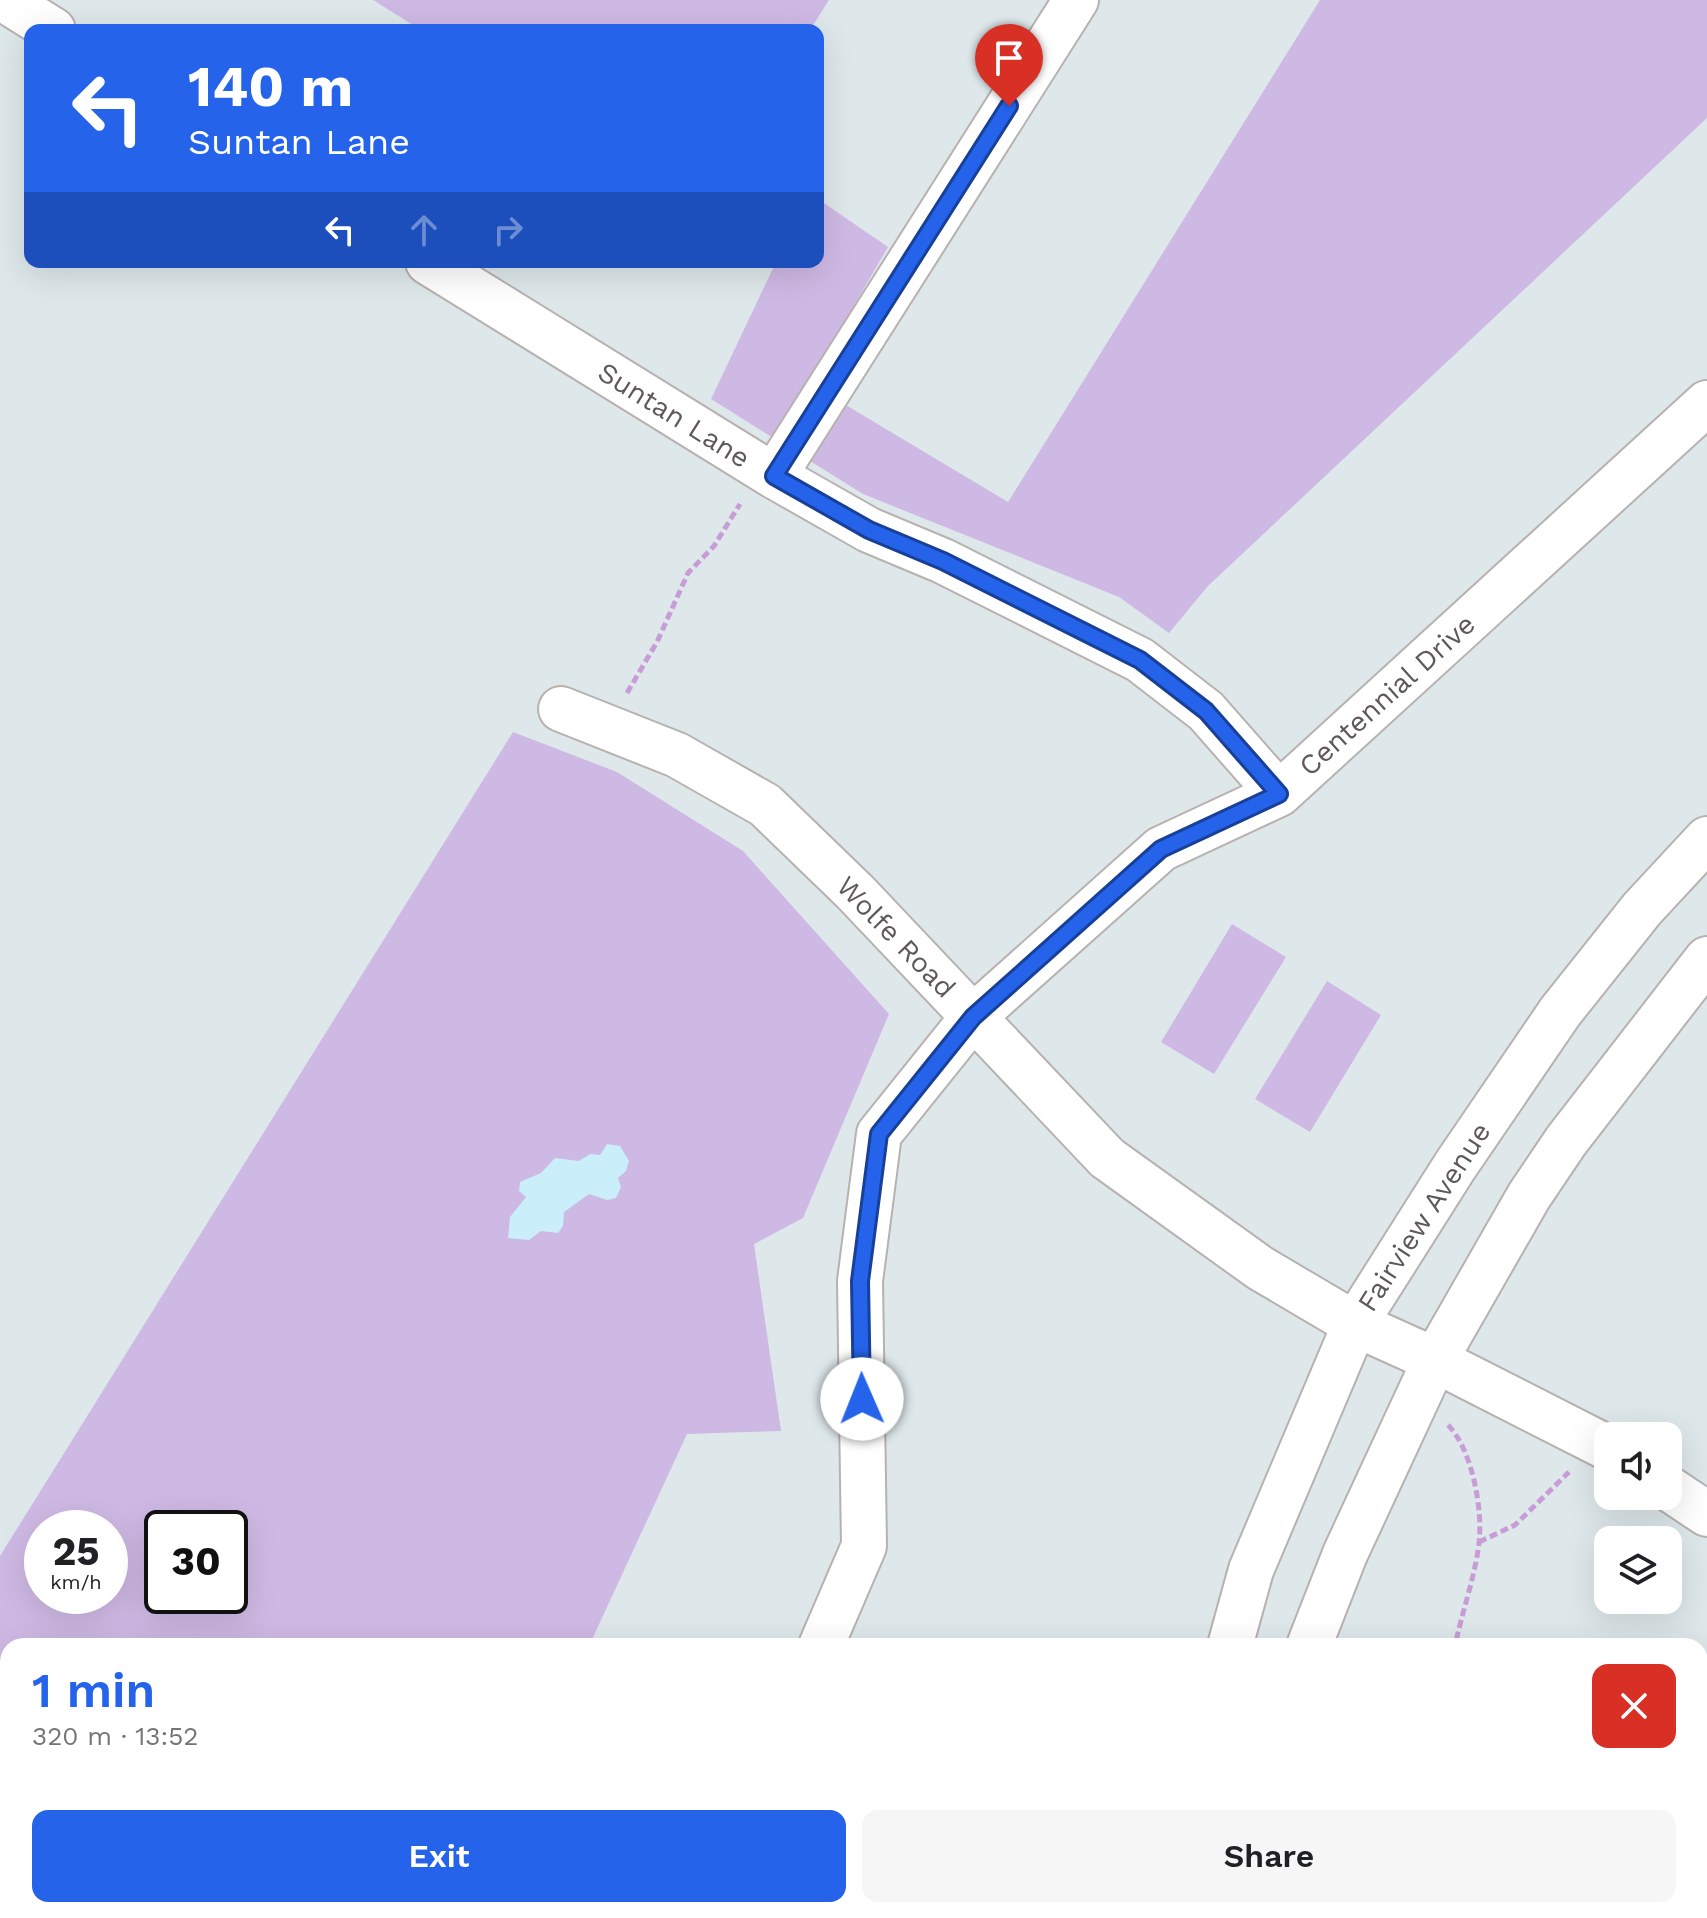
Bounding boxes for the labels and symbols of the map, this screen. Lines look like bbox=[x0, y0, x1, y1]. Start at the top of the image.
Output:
pin bbox=[975, 24, 1043, 106]
street label: Suntan Lane bbox=[592, 355, 756, 475]
street label: Centennial Drive bbox=[1292, 607, 1482, 783]
street label: Wolfe Road bbox=[830, 869, 962, 1005]
street label: Fairview Avenue bbox=[1351, 1116, 1497, 1318]
position arrow bbox=[820, 1357, 904, 1441]
speed limit sign: 30 bbox=[144, 1510, 248, 1614]

